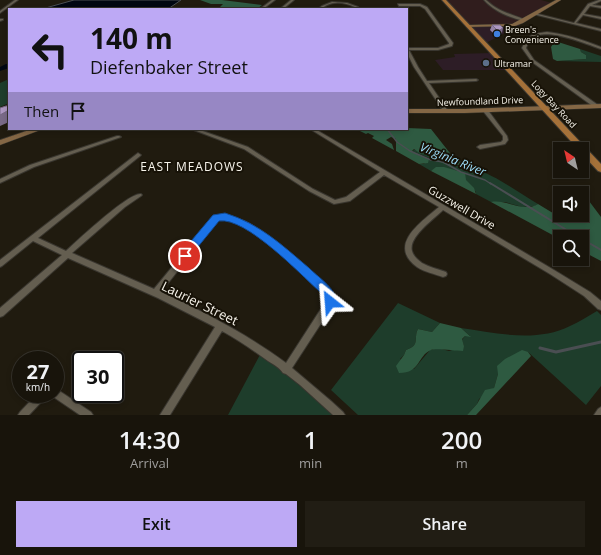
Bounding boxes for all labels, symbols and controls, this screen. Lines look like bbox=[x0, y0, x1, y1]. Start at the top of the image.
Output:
text: 140 m bbox=[90, 19, 173, 57]
place label: Breen's Convenience bbox=[505, 23, 559, 46]
icon: left bbox=[24, 24, 76, 76]
marker: Breen's Convenience bbox=[492, 29, 502, 39]
text: Diefenbaker Street bbox=[90, 55, 248, 79]
place label: Ultramar bbox=[494, 57, 532, 70]
marker: Ultramar bbox=[481, 58, 491, 68]
street label: Logy Bay Road bbox=[528, 77, 580, 131]
street label: Newfoundland Drive bbox=[437, 93, 523, 109]
icon: arrive bbox=[67, 100, 89, 122]
text: Then bbox=[24, 101, 59, 121]
water label: Virginia River bbox=[418, 138, 490, 180]
north arrow bbox=[553, 142, 589, 178]
map controls bbox=[553, 142, 589, 266]
district label: EAST MEADOWS bbox=[140, 158, 244, 175]
street label: Guzzwell Drive bbox=[426, 182, 498, 232]
button: sound bbox=[553, 186, 589, 222]
button: search bbox=[553, 230, 589, 266]
pin bbox=[168, 239, 202, 273]
icon: arrive bbox=[174, 245, 196, 267]
street label: Laurier Street bbox=[159, 277, 242, 329]
position arrow bbox=[309, 281, 351, 323]
speed limit sign: 30 bbox=[72, 351, 124, 403]
text: 27 bbox=[27, 358, 49, 385]
text: km/h bbox=[26, 380, 50, 394]
text: 14:30 bbox=[119, 423, 180, 456]
text: 1 bbox=[304, 423, 318, 456]
text: 200 bbox=[441, 423, 482, 456]
text: Arrival bbox=[130, 454, 169, 472]
text: min bbox=[299, 454, 322, 472]
text: m bbox=[456, 454, 468, 472]
button: Exit bbox=[16, 501, 297, 547]
button: Share bbox=[305, 501, 585, 547]

